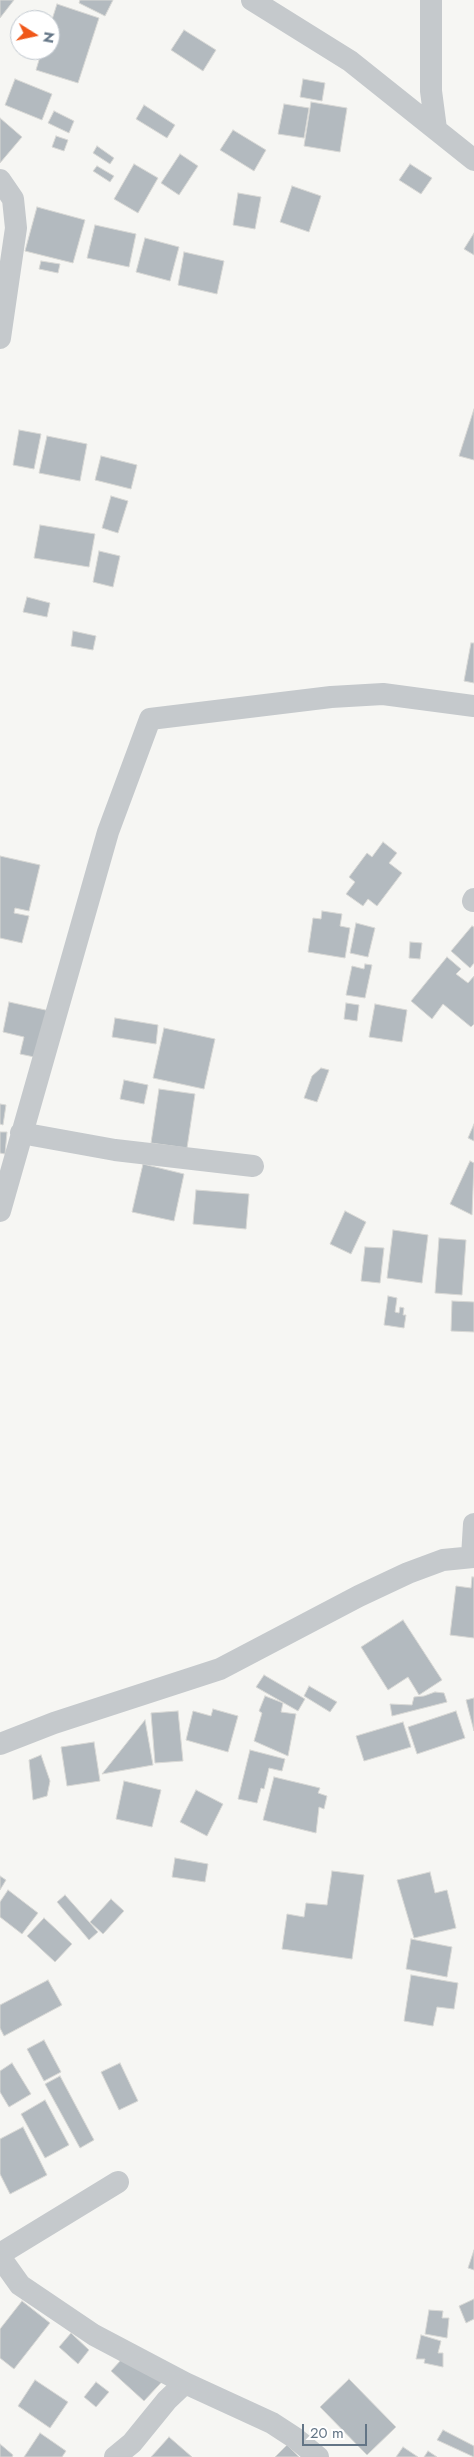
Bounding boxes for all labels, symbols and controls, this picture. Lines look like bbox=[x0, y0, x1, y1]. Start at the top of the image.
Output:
north arrow bbox=[10, 10, 60, 60]
text: N bbox=[38, 30, 60, 45]
scale bar bbox=[304, 2414, 369, 2446]
text: 20 m bbox=[310, 2422, 344, 2444]

